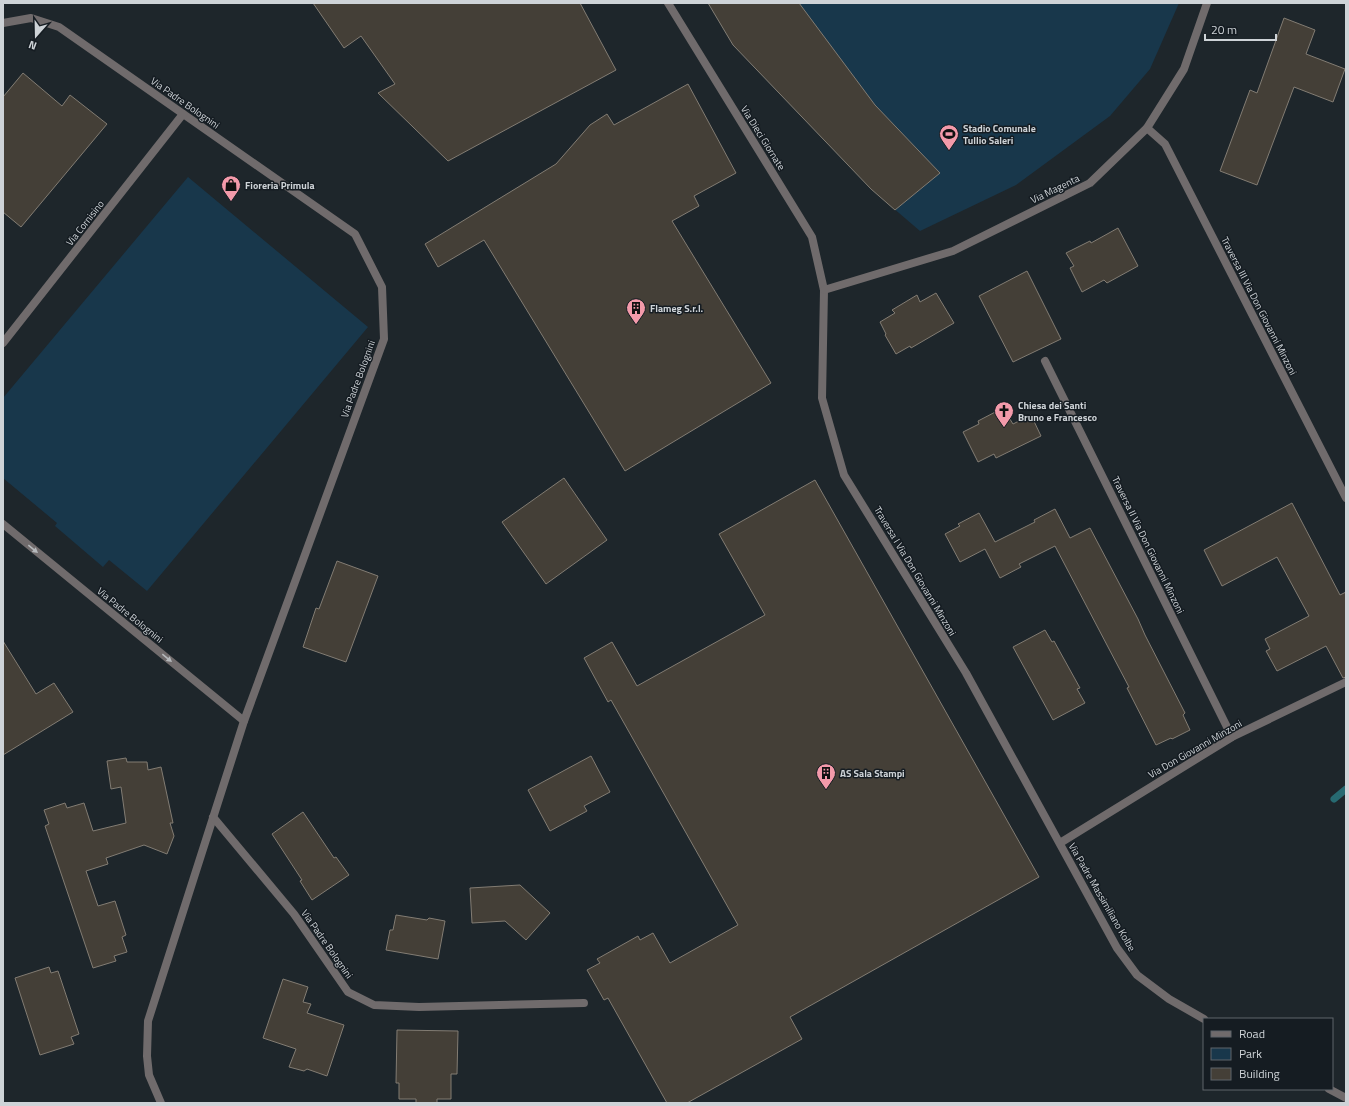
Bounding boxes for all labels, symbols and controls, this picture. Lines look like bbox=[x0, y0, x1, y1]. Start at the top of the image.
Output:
north arrow bbox=[16, 16, 56, 56]
scale bar bbox=[1205, 16, 1276, 42]
text: 20 m bbox=[1211, 20, 1237, 39]
text: N bbox=[26, 37, 39, 54]
street label: Via Padre Bolognini bbox=[147, 74, 223, 132]
street label: Via Dieci Giornate bbox=[737, 103, 789, 173]
place label: Stadio Comunale Tullio Saleri bbox=[963, 121, 1036, 148]
sports icon: Stadio Comunale Tullio Saleri bbox=[938, 123, 960, 151]
street label: Via Magenta bbox=[1028, 171, 1082, 207]
shop icon: Fioreria Primula bbox=[220, 174, 242, 202]
place label: Fioreria Primula bbox=[245, 178, 315, 193]
street label: Via Cornisino bbox=[62, 197, 108, 249]
street label: Traversa III Via Don Giovanni Minzoni bbox=[1217, 234, 1301, 378]
building icon: Flameg S.r.l. bbox=[625, 297, 647, 325]
place label: Flameg S.r.l. bbox=[650, 301, 703, 316]
street label: Via Padre Bolognini bbox=[337, 338, 379, 420]
place label: Chiesa dei Santi Bruno e Francesco bbox=[1018, 398, 1097, 425]
church icon: Chiesa dei Santi Bruno e Francesco bbox=[993, 400, 1015, 428]
street label: Traversa II Via Don Giovanni Minzoni bbox=[1108, 474, 1188, 616]
street label: Traversa I Via Don Giovanni Minzoni bbox=[870, 503, 960, 639]
one-way arrow bbox=[28, 545, 39, 554]
street label: Via Padre Bolognini bbox=[94, 584, 166, 646]
one-way arrow bbox=[161, 653, 172, 662]
street label: Via Don Giovanni Minzoni bbox=[1145, 716, 1245, 782]
building icon: AS Sala Stampi bbox=[815, 762, 837, 790]
place label: AS Sala Stampi bbox=[840, 766, 905, 781]
street label: Via Padre Massimiliano Kolbe bbox=[1065, 840, 1139, 954]
street label: Via Padre Bolognini bbox=[298, 906, 356, 982]
legend bbox=[1203, 1018, 1333, 1090]
text: Road bbox=[1239, 1024, 1265, 1043]
text: Park bbox=[1239, 1044, 1262, 1063]
text: Building bbox=[1239, 1064, 1280, 1083]

